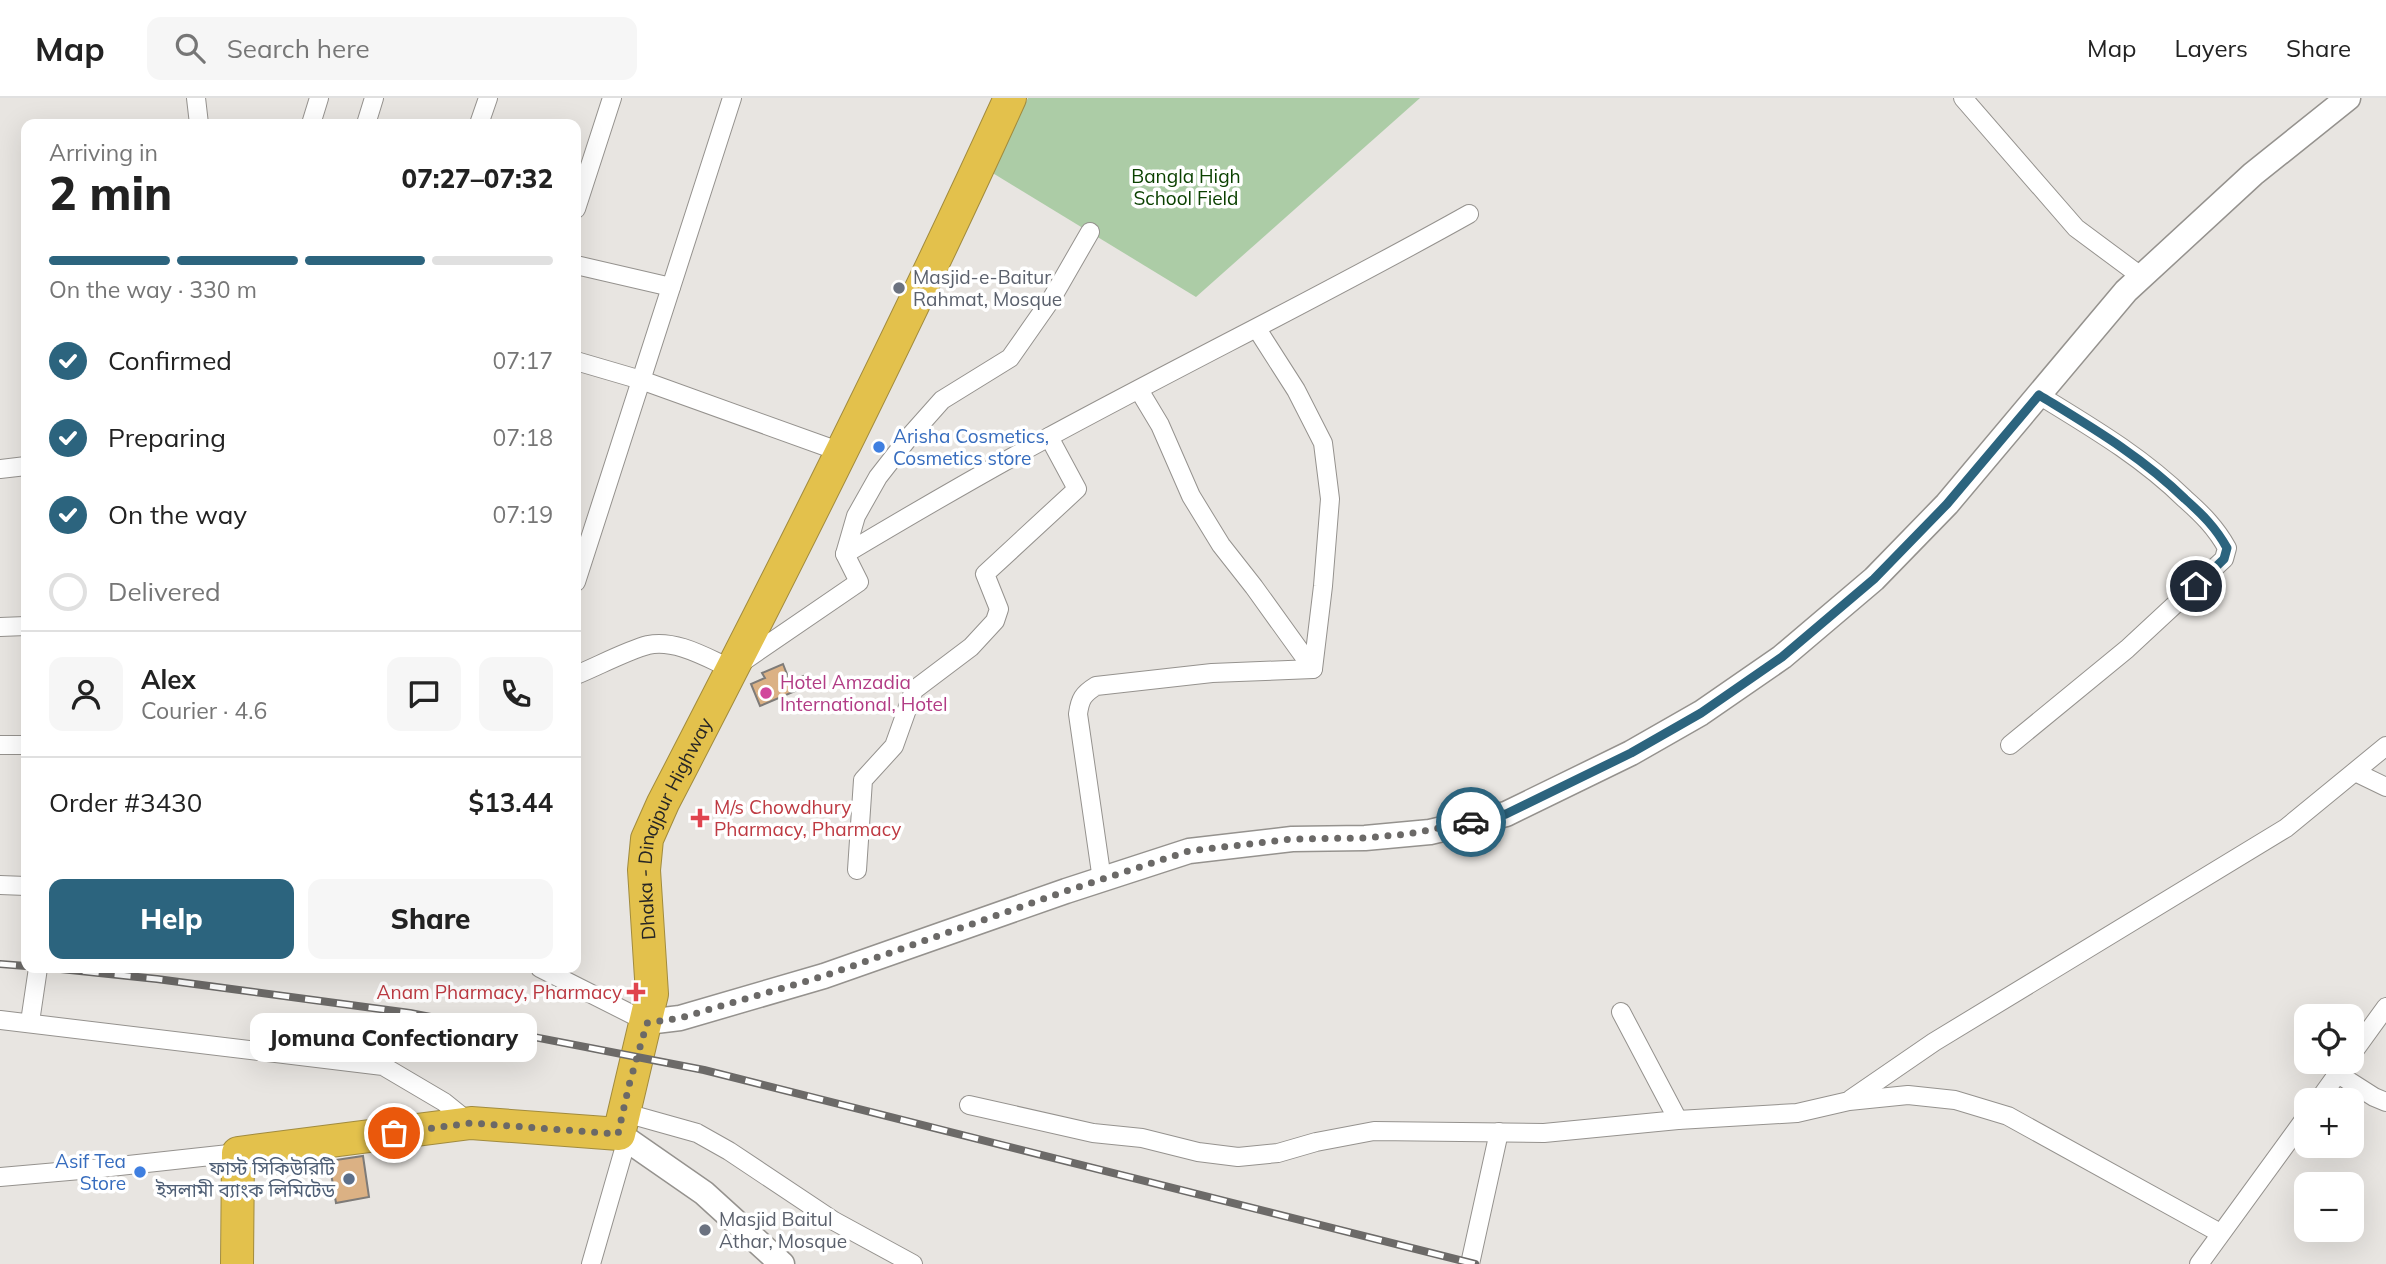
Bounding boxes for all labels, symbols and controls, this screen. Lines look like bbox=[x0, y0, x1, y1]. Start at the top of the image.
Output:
search box bbox=[147, 17, 637, 80]
text: Map bbox=[35, 28, 105, 69]
icon: search bbox=[171, 29, 209, 67]
text: Search here bbox=[227, 32, 370, 65]
text: Map bbox=[2087, 33, 2136, 63]
text: Layers bbox=[2174, 33, 2248, 63]
text: Share bbox=[2286, 33, 2351, 63]
text: Arriving in bbox=[49, 138, 158, 167]
text: 07:27–07:32 bbox=[402, 162, 553, 195]
text: 2 min bbox=[49, 164, 172, 222]
park label: Bangla High School Field bbox=[1131, 164, 1241, 210]
place label: Masjid-e-Baitur Rahmat, Mosque bbox=[913, 265, 1062, 311]
text: On the way · 330 m bbox=[49, 275, 257, 304]
marker: Masjid-e-Baitur Rahmat, Mosque bbox=[891, 280, 907, 296]
icon: check bbox=[49, 342, 87, 380]
text: Confirmed bbox=[108, 344, 232, 377]
text: 07:17 bbox=[493, 346, 553, 375]
icon: check bbox=[49, 419, 87, 457]
text: Preparing bbox=[108, 421, 226, 454]
text: 07:18 bbox=[493, 423, 553, 452]
place label: Arisha Cosmetics, Cosmetics store bbox=[893, 424, 1049, 470]
marker: Arisha Cosmetics, Cosmetics store bbox=[871, 439, 887, 455]
icon: check bbox=[49, 496, 87, 534]
text: On the way bbox=[108, 498, 247, 531]
text: 07:19 bbox=[493, 500, 553, 529]
pin bbox=[2166, 556, 2226, 616]
icon: home bbox=[2177, 567, 2215, 605]
text: Delivered bbox=[108, 575, 221, 608]
button: person bbox=[49, 657, 123, 731]
button: chat bbox=[387, 657, 461, 731]
button: phone bbox=[479, 657, 553, 731]
text: Alex bbox=[141, 663, 196, 696]
place label: Hotel Amzadia International, Hotel bbox=[780, 670, 947, 716]
marker: Hotel Amzadia International, Hotel bbox=[758, 685, 774, 701]
text: Courier · 4.6 bbox=[141, 696, 267, 725]
street label: Dhaka - Dinajpur Highway bbox=[632, 713, 717, 941]
text: Order #3430 bbox=[49, 786, 202, 819]
text: $13.44 bbox=[469, 786, 553, 819]
courier bbox=[1436, 787, 1506, 857]
place label: M/s Chowdhury Pharmacy, Pharmacy bbox=[714, 795, 901, 841]
icon: car bbox=[1452, 803, 1490, 841]
marker: M/s Chowdhury Pharmacy, Pharmacy bbox=[692, 810, 708, 826]
button: Help bbox=[49, 879, 294, 959]
button: Share bbox=[308, 879, 553, 959]
place label: Anam Pharmacy, Pharmacy bbox=[377, 980, 622, 1004]
marker: Anam Pharmacy, Pharmacy bbox=[628, 984, 644, 1000]
map controls bbox=[2294, 1004, 2364, 1242]
button: locate bbox=[2294, 1004, 2364, 1074]
callout: Jomuna Confectionary bbox=[250, 1014, 538, 1063]
text: Jomuna Confectionary bbox=[269, 1023, 518, 1052]
button: + bbox=[2294, 1088, 2364, 1158]
pin bbox=[364, 1103, 424, 1163]
icon: bag bbox=[375, 1114, 413, 1152]
place label: Asif Tea Store bbox=[55, 1149, 126, 1195]
place label: ফাস্ট সিকিউরিটি ইসলামী ব্যাংক লিমিটেড bbox=[155, 1156, 336, 1202]
marker: Asif Tea Store bbox=[132, 1164, 148, 1180]
marker: ফাস্ট সিকিউরিটি ইসলামী ব্যাংক লিমিটেড bbox=[341, 1171, 357, 1187]
button: − bbox=[2294, 1172, 2364, 1242]
place label: Masjid Baitul Athar, Mosque bbox=[719, 1207, 847, 1253]
marker: Masjid Baitul Athar, Mosque bbox=[697, 1222, 713, 1238]

